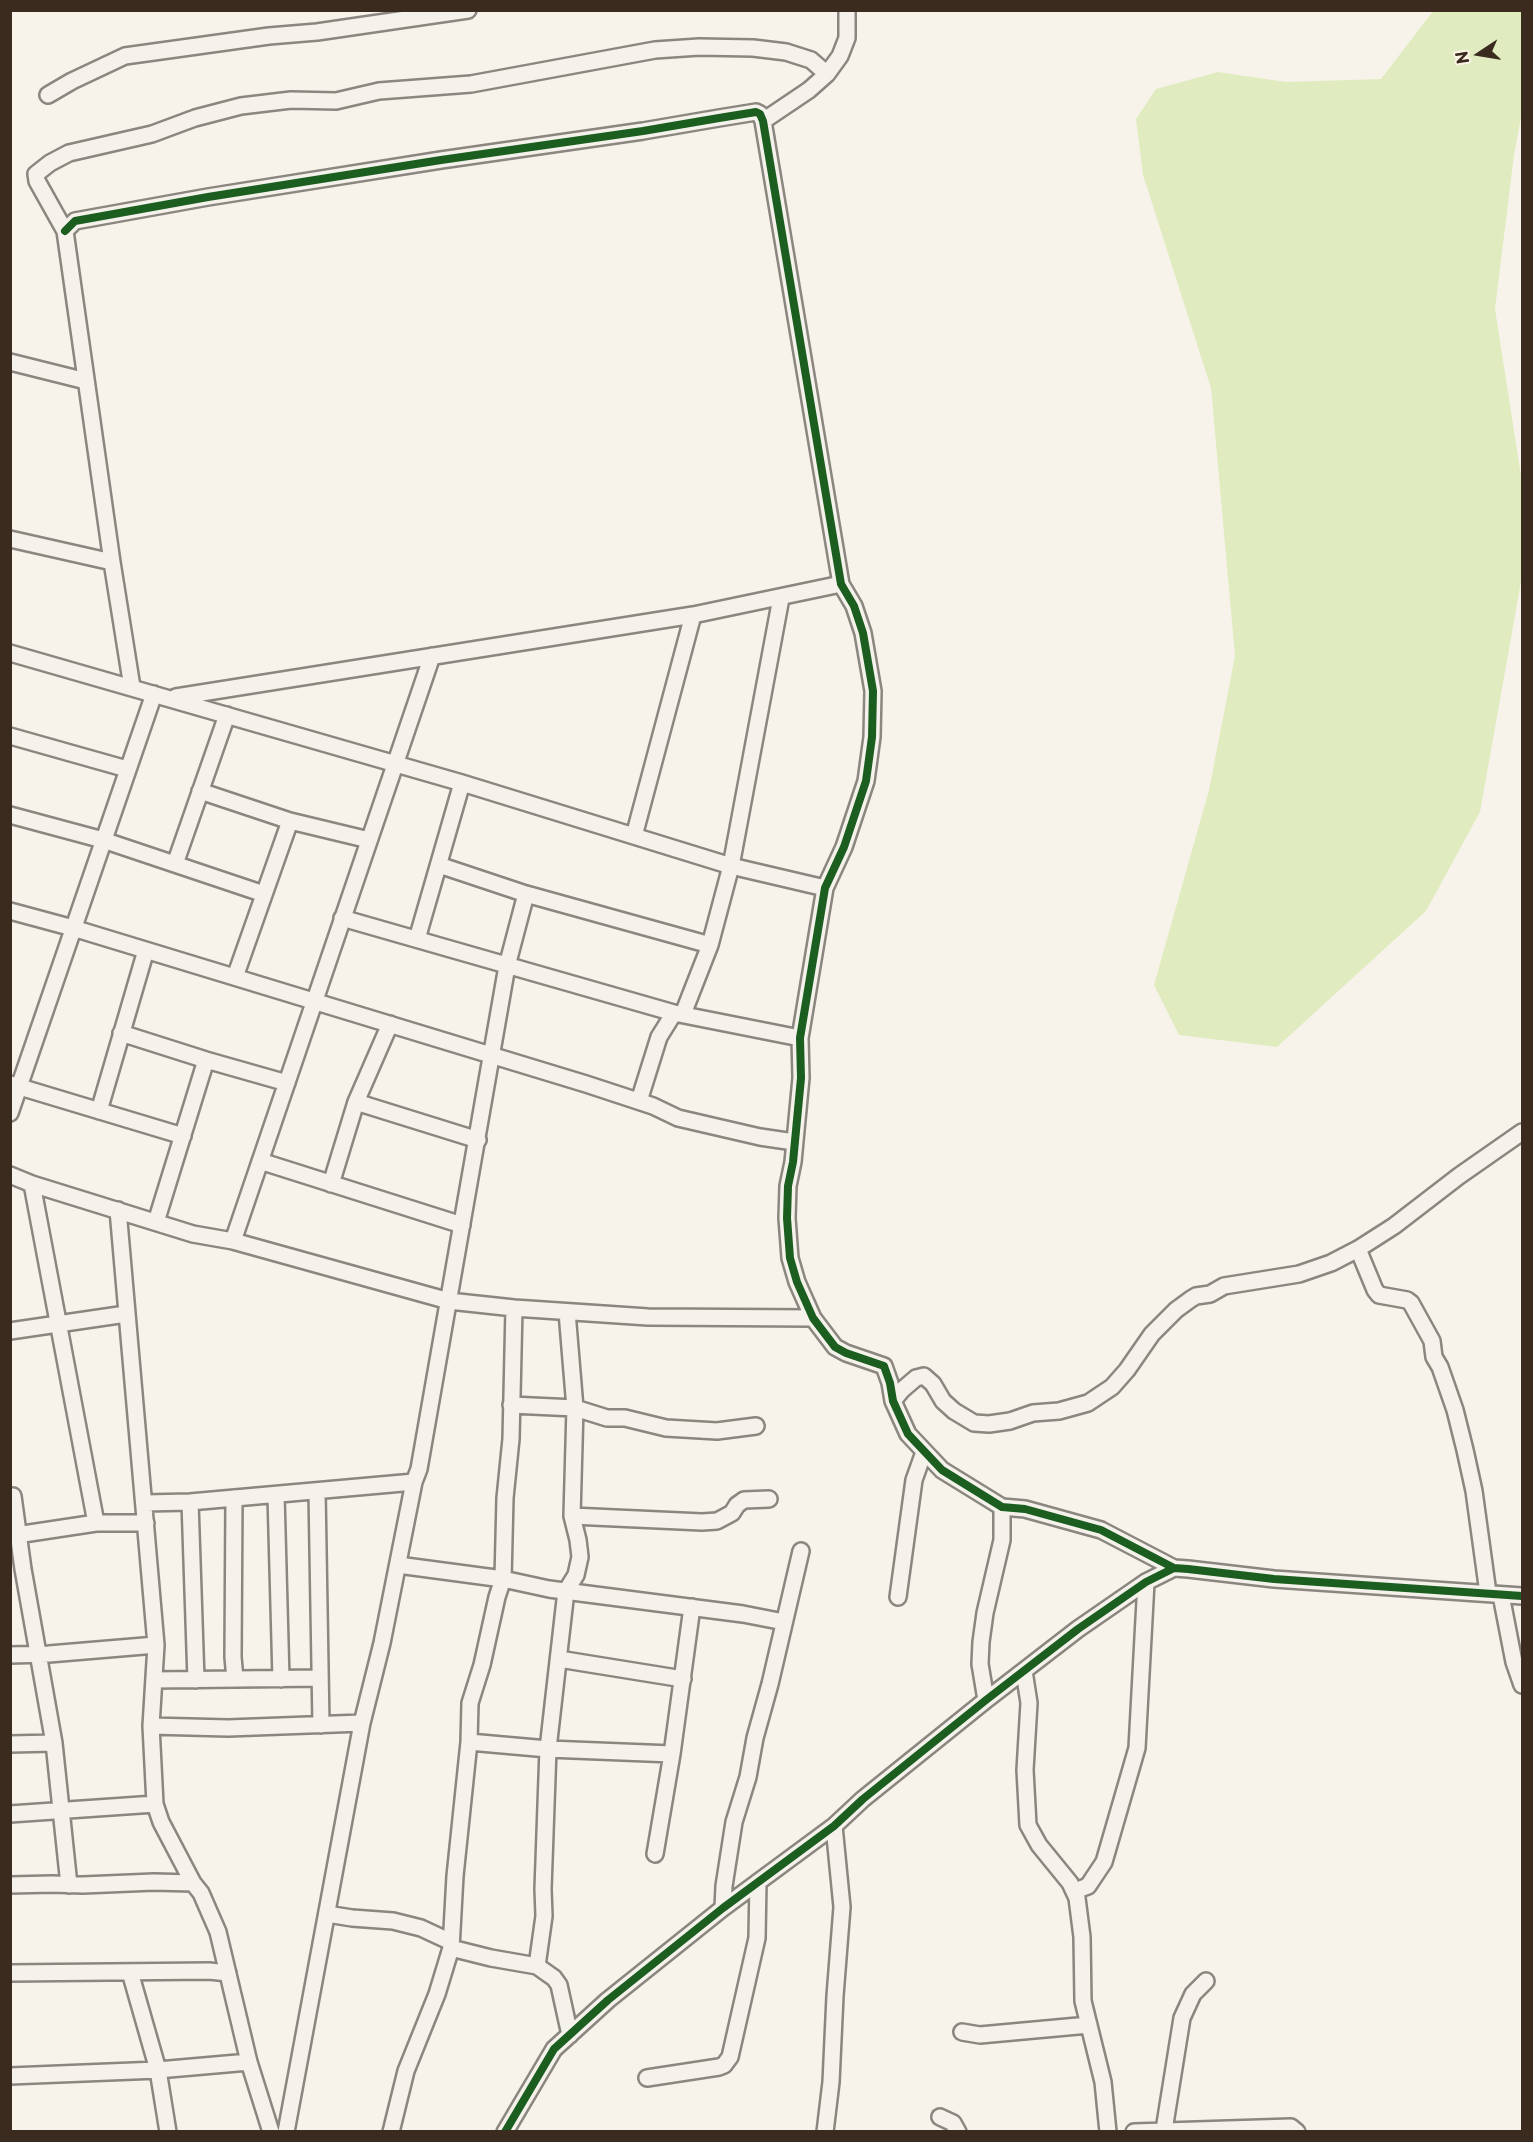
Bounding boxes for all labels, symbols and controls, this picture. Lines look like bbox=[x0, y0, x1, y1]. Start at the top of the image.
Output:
north arrow bbox=[1449, 24, 1509, 84]
text: N bbox=[1448, 49, 1474, 66]

